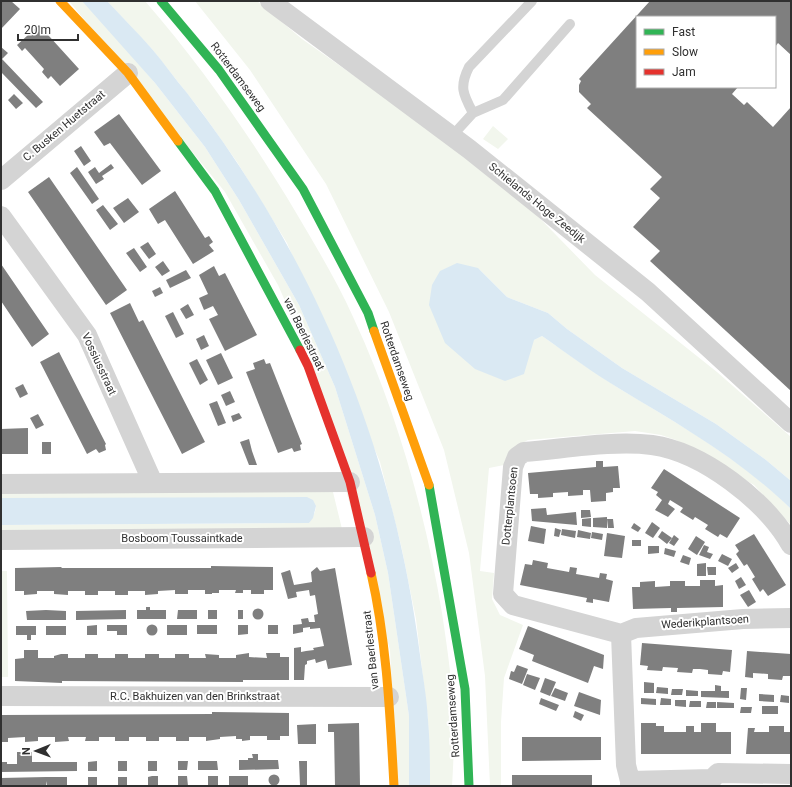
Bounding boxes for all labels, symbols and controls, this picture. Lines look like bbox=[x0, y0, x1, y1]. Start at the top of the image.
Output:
scale bar bbox=[18, 16, 78, 42]
legend bbox=[636, 16, 776, 88]
text: 20 m bbox=[24, 23, 51, 37]
text: Fast bbox=[672, 25, 695, 39]
street label: Rotterdamseweg bbox=[208, 40, 268, 114]
text: Slow bbox=[672, 45, 698, 59]
text: Jam bbox=[672, 65, 696, 79]
street label: C. Busken Huetstraat bbox=[20, 88, 108, 164]
street label: Schielands Hoge Zeedijk bbox=[486, 160, 588, 246]
street label: van Baerlestraat bbox=[281, 296, 327, 373]
street label: Rotterdamseweg bbox=[377, 319, 417, 403]
street label: Vossiusstraat bbox=[79, 331, 119, 398]
street label: Dotterplantsoen bbox=[499, 466, 521, 546]
street label: Bosboom Toussaintkade bbox=[121, 532, 243, 545]
street label: van Baerlestraat bbox=[360, 609, 382, 690]
street label: Wederikplantsoen bbox=[661, 612, 749, 632]
street label: Rotterdamseweg bbox=[444, 674, 462, 758]
street label: R.C. Bakhuizen van den Brinkstraat bbox=[110, 690, 280, 703]
north arrow bbox=[16, 731, 56, 771]
text: N bbox=[20, 747, 33, 755]

